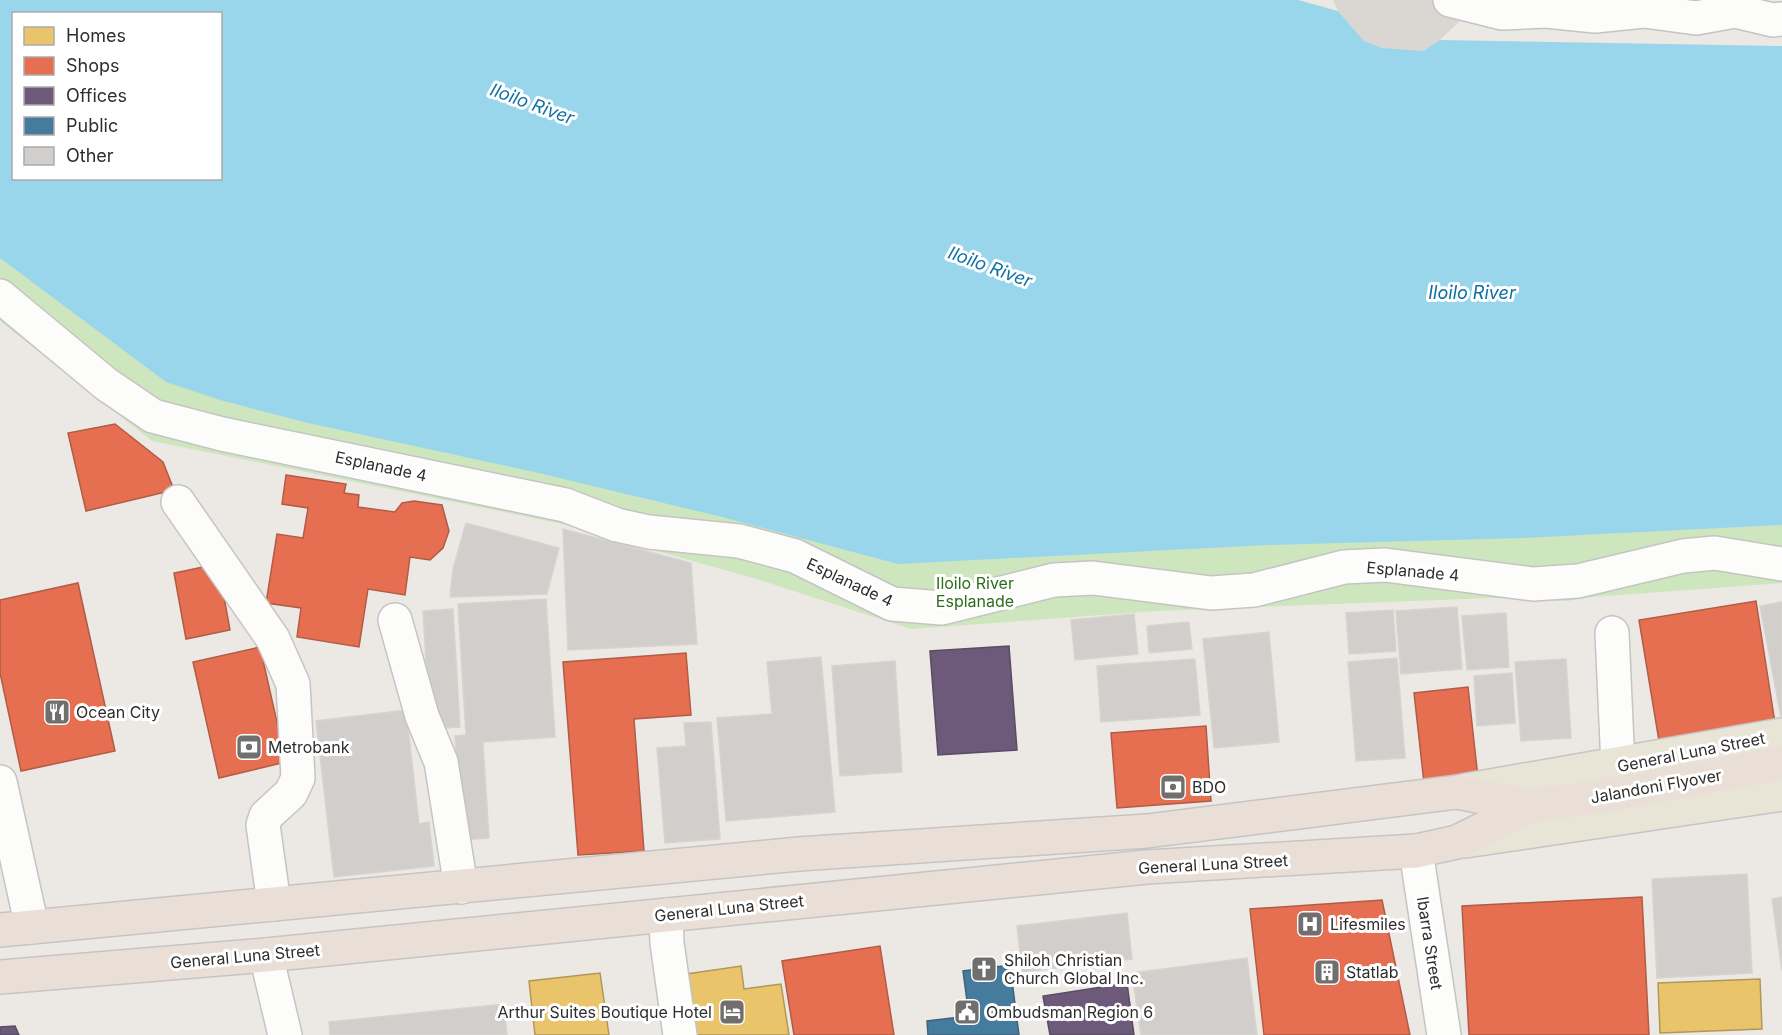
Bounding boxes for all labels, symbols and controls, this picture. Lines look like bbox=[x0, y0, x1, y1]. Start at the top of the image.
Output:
legend bbox=[12, 12, 222, 180]
text: Homes bbox=[66, 25, 126, 46]
text: Shops bbox=[66, 55, 120, 76]
water label: Iloilo River bbox=[487, 79, 578, 129]
text: Offices bbox=[66, 85, 127, 106]
text: Public bbox=[66, 115, 118, 136]
text: Other bbox=[66, 145, 114, 166]
water label: Iloilo River bbox=[945, 242, 1036, 292]
water label: Iloilo River bbox=[1428, 282, 1517, 303]
street label: Esplanade 4 bbox=[333, 447, 429, 485]
street label: Esplanade 4 bbox=[804, 553, 896, 611]
street label: Esplanade 4 bbox=[1366, 557, 1460, 585]
park label: Iloilo River Esplanade bbox=[936, 573, 1014, 611]
restaurant icon: Ocean City bbox=[42, 697, 72, 727]
place label: Ocean City bbox=[76, 702, 160, 722]
street label: General Luna Street bbox=[1615, 728, 1767, 776]
bank icon: Metrobank bbox=[234, 732, 264, 762]
place label: Metrobank bbox=[268, 737, 350, 757]
street label: Jalandoni Flyover bbox=[1589, 765, 1723, 807]
bank icon: BDO bbox=[1158, 772, 1188, 802]
place label: BDO bbox=[1192, 777, 1226, 797]
street label: General Luna Street bbox=[1138, 850, 1288, 878]
street label: General Luna Street bbox=[653, 890, 805, 926]
street label: Ibarra Street bbox=[1413, 895, 1447, 991]
hospital icon: Lifesmiles bbox=[1295, 909, 1325, 939]
place label: Lifesmiles bbox=[1330, 914, 1406, 934]
street label: General Luna Street bbox=[169, 940, 321, 972]
place label: Shiloh Christian Church Global Inc. bbox=[1004, 950, 1144, 988]
church icon: Shiloh Christian Church Global Inc. bbox=[969, 954, 999, 984]
building icon: Statlab bbox=[1312, 957, 1342, 987]
place label: Statlab bbox=[1346, 962, 1398, 982]
hotel icon: Arthur Suites Boutique Hotel bbox=[717, 997, 747, 1027]
public building icon: Ombudsman Region 6 bbox=[952, 997, 982, 1027]
place label: Arthur Suites Boutique Hotel bbox=[498, 1002, 712, 1022]
place label: Ombudsman Region 6 bbox=[986, 1002, 1153, 1022]

